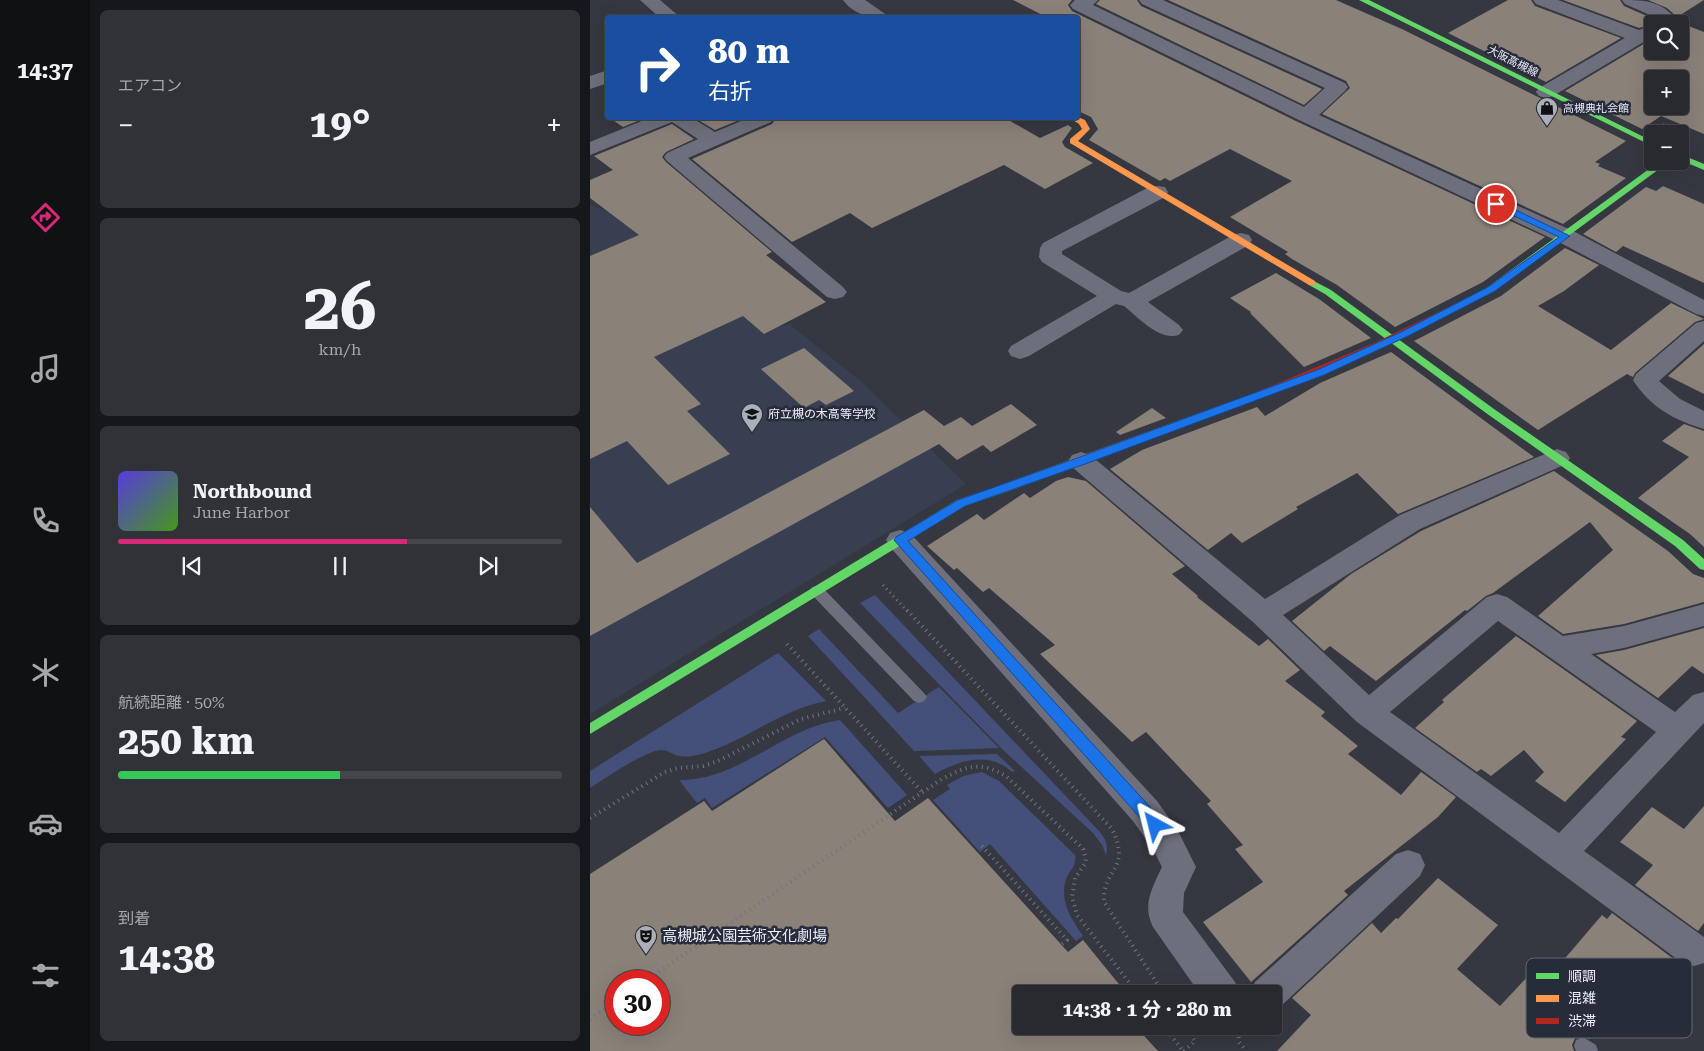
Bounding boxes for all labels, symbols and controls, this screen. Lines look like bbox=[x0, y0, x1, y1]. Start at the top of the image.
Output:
map controls bbox=[1644, 15, 1689, 170]
button: search bbox=[1644, 15, 1689, 60]
text: 80 m bbox=[708, 31, 790, 72]
icon: right bbox=[625, 35, 690, 100]
street label: 大阪高槻線 bbox=[1485, 43, 1540, 80]
text: 14:37 bbox=[17, 58, 73, 83]
button: + bbox=[1644, 70, 1689, 115]
text: エアコン bbox=[118, 76, 182, 95]
text: 右折 bbox=[708, 79, 752, 104]
shop icon: 高槻典礼会館 bbox=[1535, 96, 1559, 127]
text: 19° bbox=[309, 102, 371, 146]
place label: 高槻典礼会館 bbox=[1563, 102, 1629, 115]
text: − bbox=[118, 109, 134, 142]
text: + bbox=[546, 109, 562, 142]
button: − bbox=[1644, 125, 1689, 170]
pin bbox=[1475, 183, 1517, 225]
icon: arrive bbox=[1482, 190, 1510, 218]
icon: directions bbox=[28, 200, 63, 235]
text: 26 bbox=[304, 269, 376, 345]
text: km/h bbox=[319, 340, 361, 359]
icon: music bbox=[28, 351, 63, 386]
school or university icon: 府立槻の木高等学校 bbox=[740, 402, 764, 433]
place label: 府立槻の木高等学校 bbox=[768, 407, 876, 421]
text: Northbound bbox=[193, 480, 312, 503]
icon: phone bbox=[28, 503, 63, 538]
text: June Harbor bbox=[193, 503, 290, 522]
icon: previous bbox=[178, 552, 206, 580]
icon: pause bbox=[326, 552, 354, 580]
icon: next bbox=[474, 552, 502, 580]
icon: climate bbox=[28, 655, 63, 690]
text: 航続距離 · 50% bbox=[118, 693, 225, 712]
text: 250 km bbox=[118, 719, 254, 763]
position arrow bbox=[1128, 798, 1180, 850]
icon: car bbox=[28, 806, 63, 841]
text: 到着 bbox=[118, 909, 150, 928]
theatre icon: 高槻城公園芸術文化劇場 bbox=[634, 924, 658, 955]
place label: 高槻城公園芸術文化劇場 bbox=[662, 927, 827, 945]
text: 14:38 bbox=[118, 935, 215, 979]
icon: filters bbox=[28, 958, 63, 993]
legend bbox=[1526, 958, 1692, 1038]
text: 順調 bbox=[1568, 968, 1596, 984]
speed limit sign: 30 bbox=[605, 970, 670, 1035]
text: 混雑 bbox=[1568, 990, 1596, 1006]
text: 14:38 · 1 分 · 280 m bbox=[1062, 998, 1232, 1021]
text: 渋滞 bbox=[1568, 1013, 1596, 1029]

